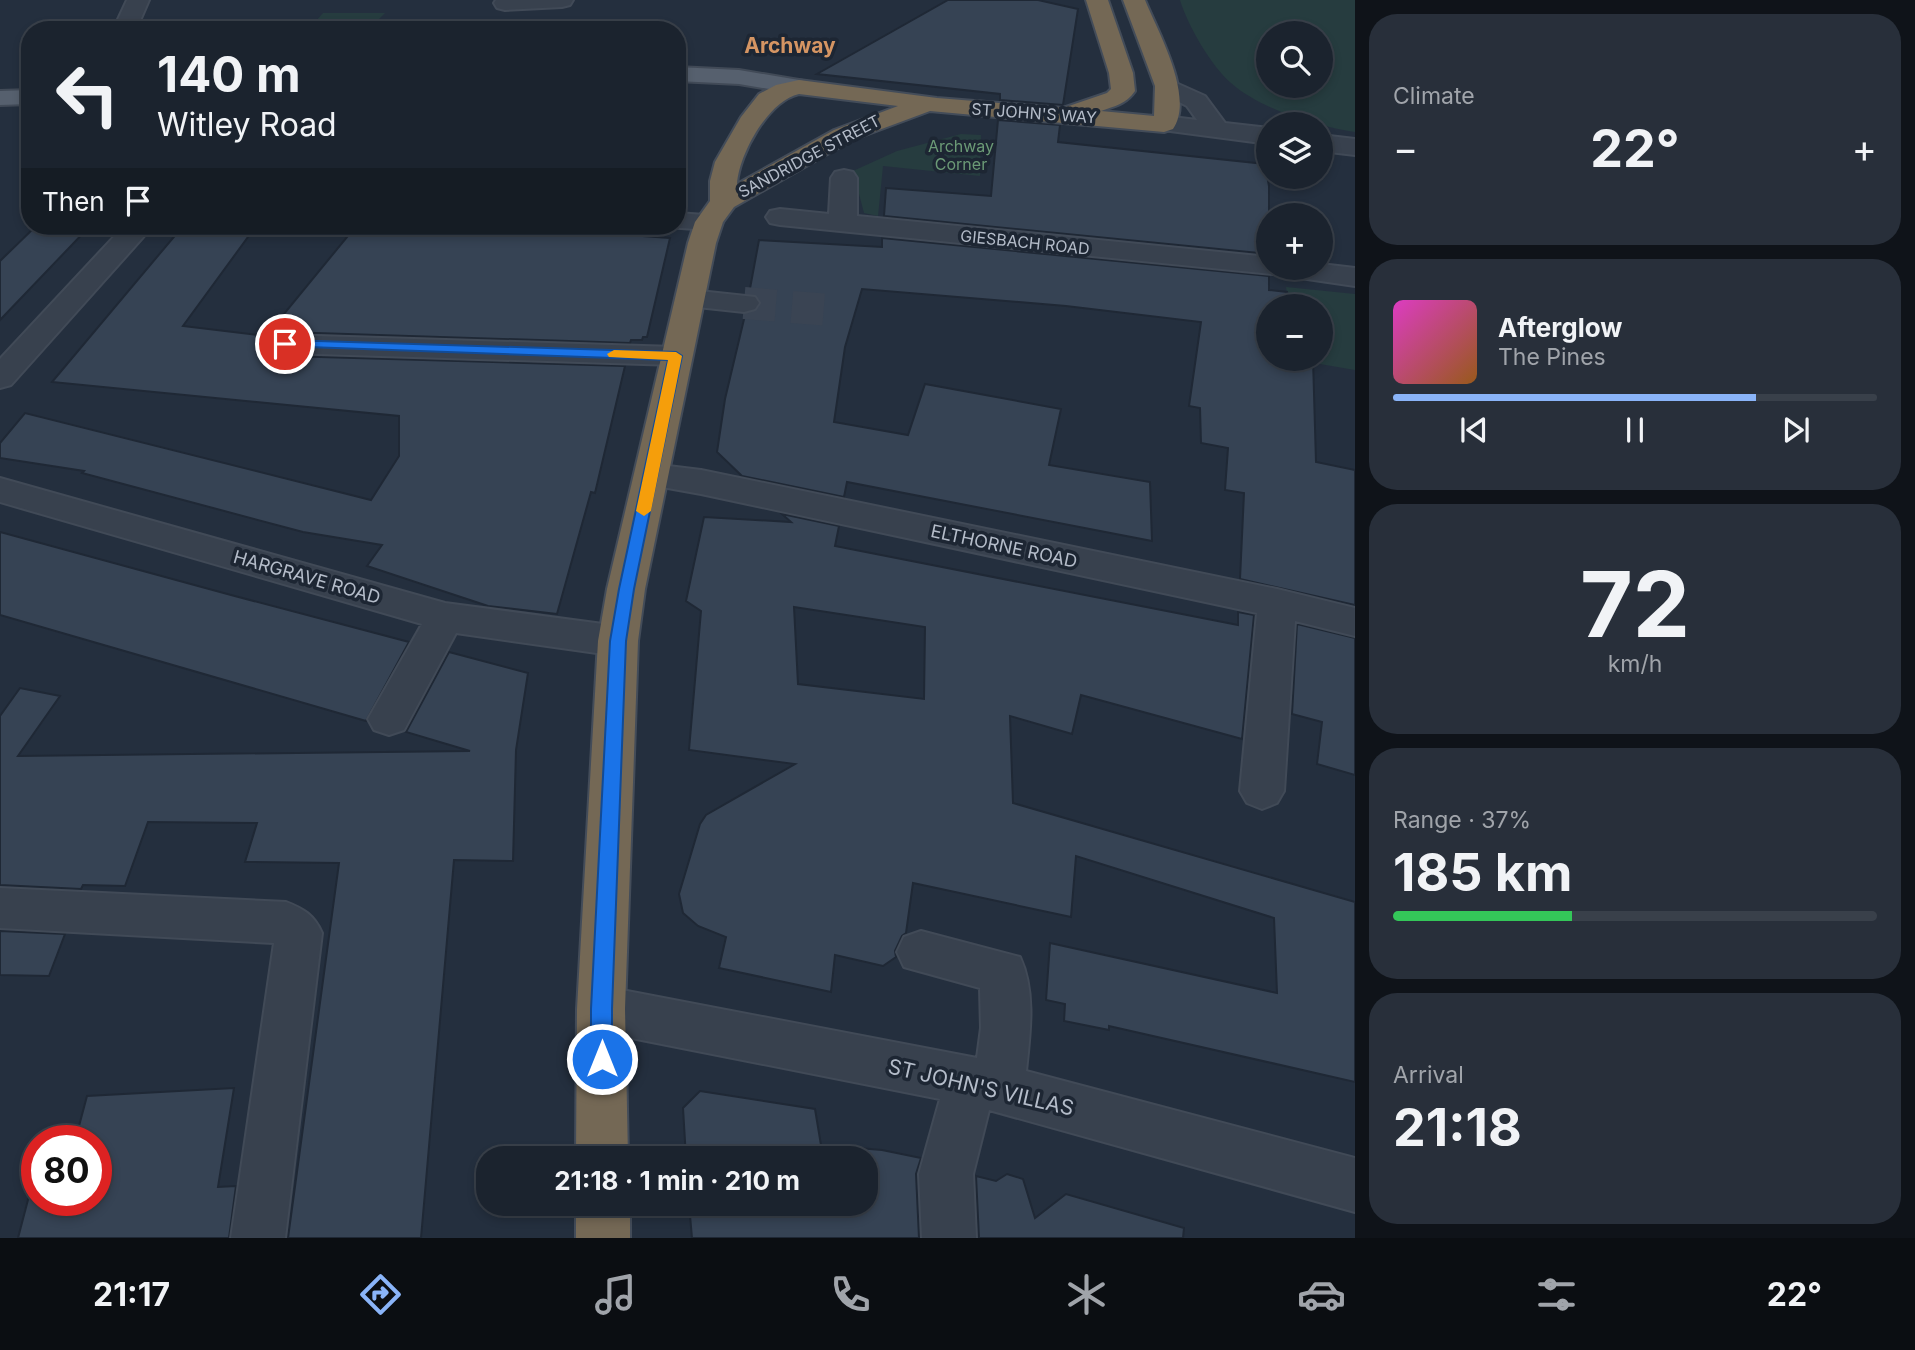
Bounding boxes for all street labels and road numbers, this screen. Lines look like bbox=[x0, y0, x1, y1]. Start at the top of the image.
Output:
street label: ST JOHN'S WAY bbox=[971, 99, 1097, 127]
street label: SANDRIDGE STREET bbox=[735, 110, 883, 202]
street label: GIESBACH ROAD bbox=[959, 225, 1091, 259]
street label: ELTHORNE ROAD bbox=[929, 520, 1079, 572]
street label: HARGRAVE ROAD bbox=[231, 546, 383, 608]
street label: ST JOHN'S VILLAS bbox=[886, 1053, 1076, 1121]

